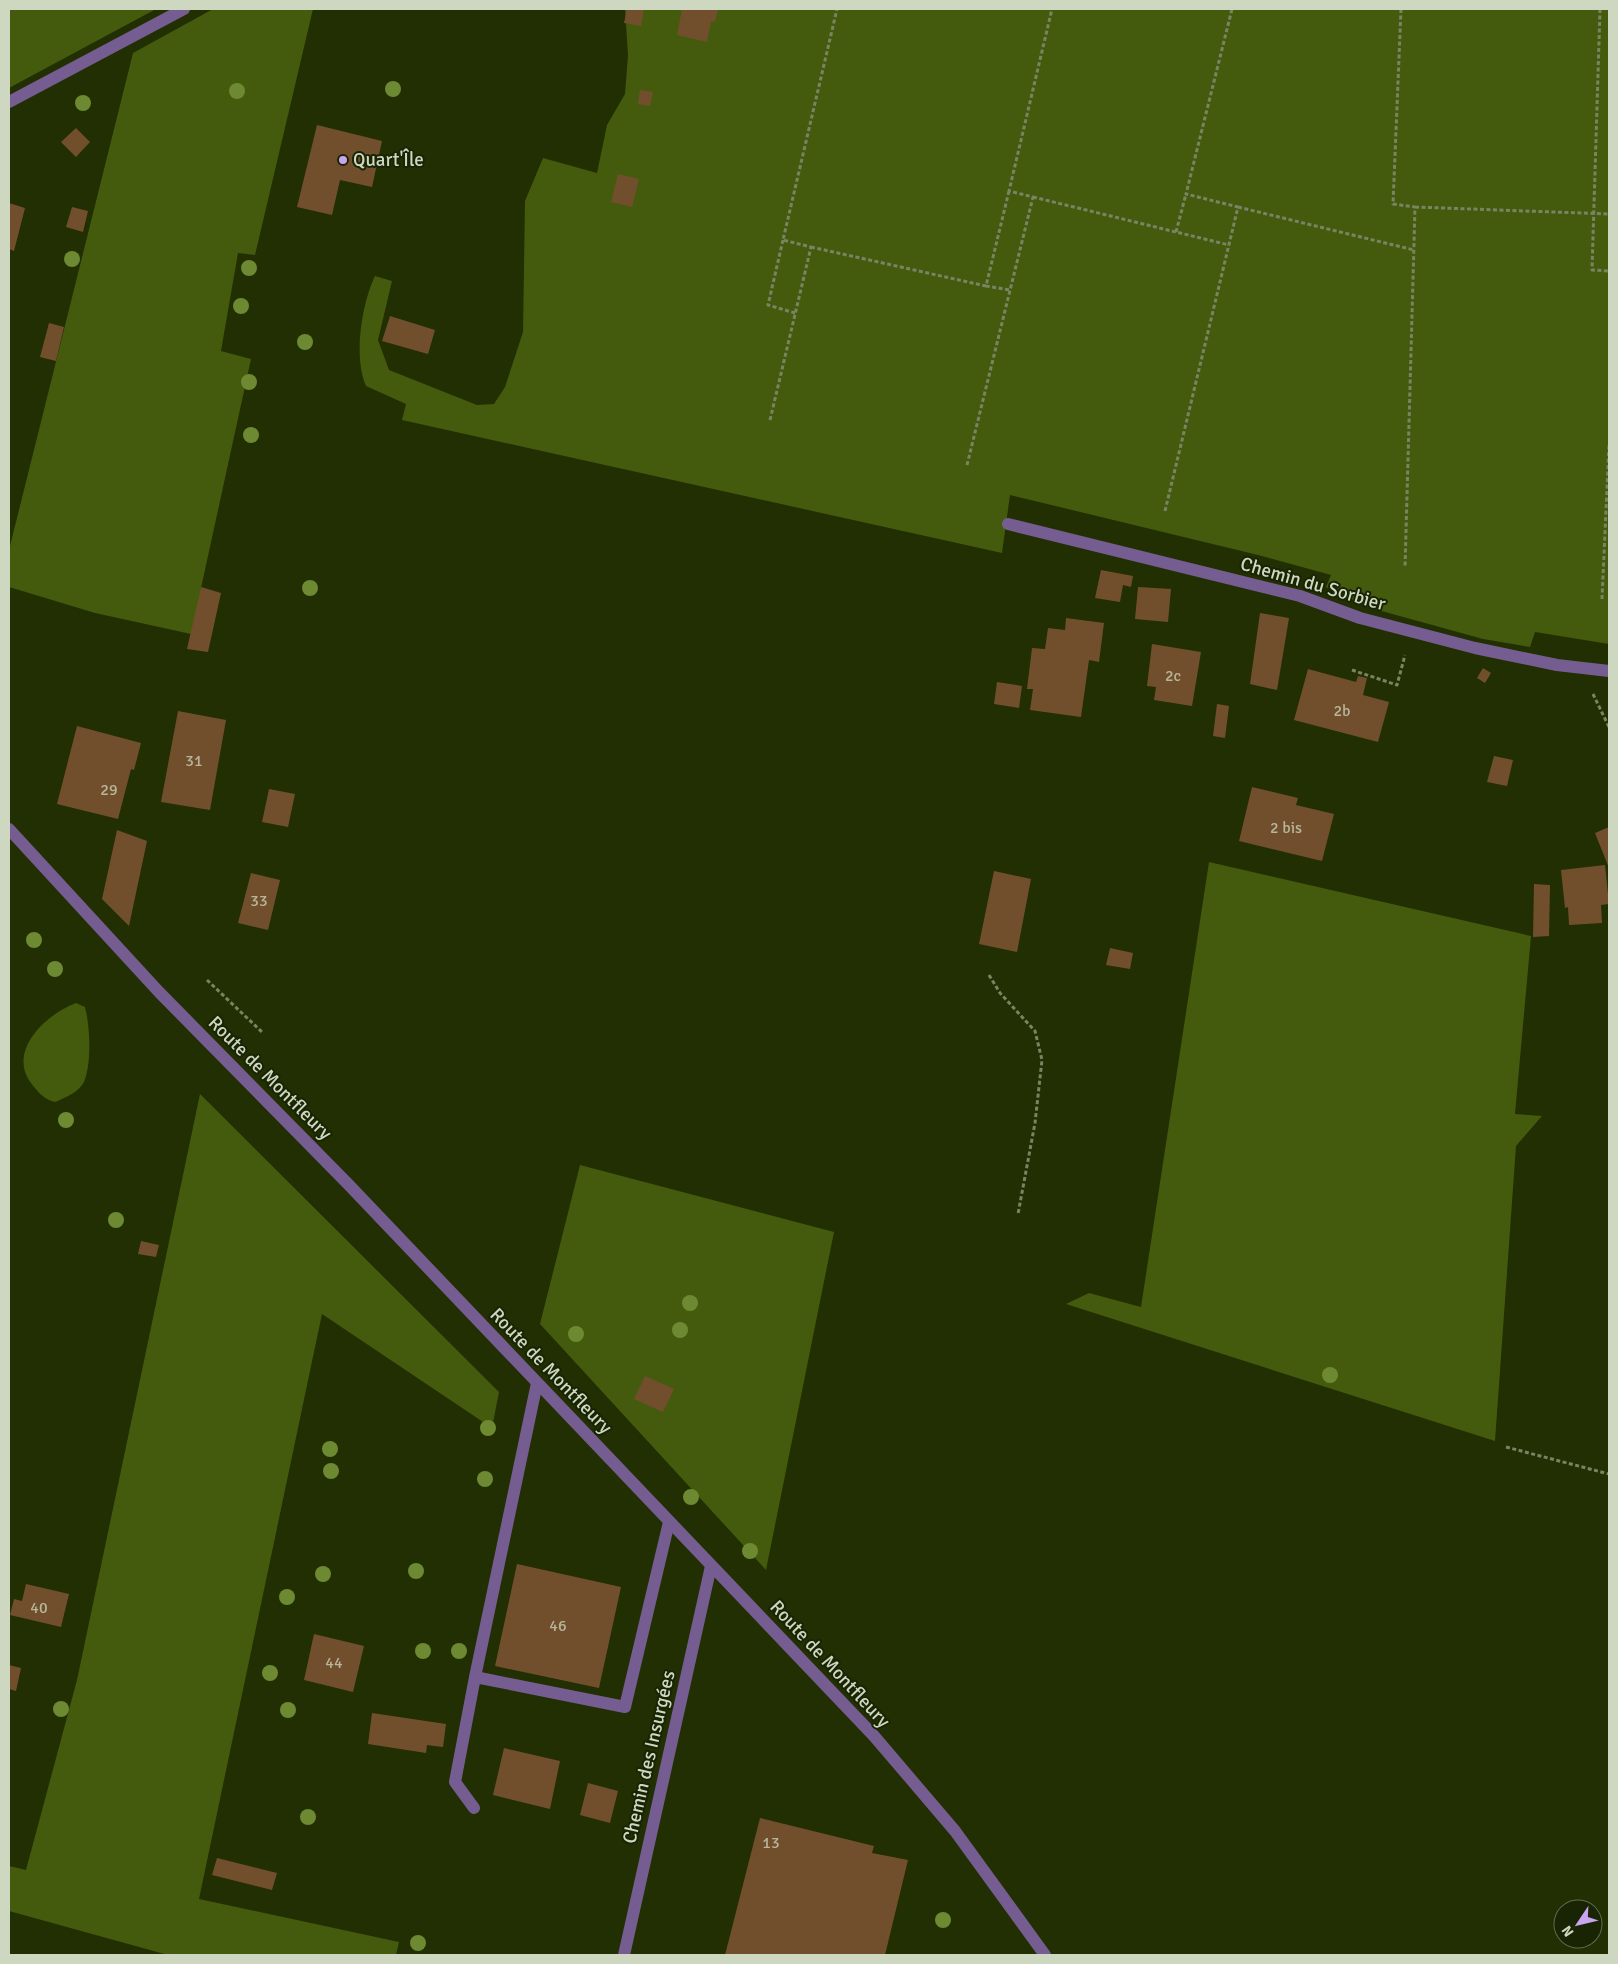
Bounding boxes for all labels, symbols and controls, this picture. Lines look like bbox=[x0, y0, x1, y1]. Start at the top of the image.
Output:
place label: Quart'Île bbox=[353, 148, 424, 172]
marker: Quart'Île bbox=[337, 154, 349, 166]
street label: Chemin du Sorbier bbox=[1238, 552, 1388, 616]
house number: 2c bbox=[1165, 666, 1181, 686]
house number: 2b bbox=[1333, 701, 1351, 721]
house number: 31 bbox=[185, 751, 203, 771]
house number: 29 bbox=[100, 780, 118, 800]
house number: 2 bis bbox=[1270, 818, 1302, 838]
house number: 33 bbox=[250, 891, 268, 911]
street label: Route de Montfleury bbox=[203, 1011, 337, 1145]
street label: Route de Montfleury bbox=[485, 1303, 617, 1439]
street label: Route de Montfleury bbox=[765, 1595, 895, 1733]
house number: 40 bbox=[30, 1598, 48, 1618]
house number: 46 bbox=[549, 1616, 567, 1636]
house number: 44 bbox=[325, 1653, 343, 1673]
street label: Chemin des Insurgées bbox=[617, 1668, 681, 1846]
house number: 13 bbox=[762, 1833, 780, 1853]
north arrow bbox=[1553, 1899, 1603, 1949]
text: N bbox=[1558, 1922, 1578, 1940]

